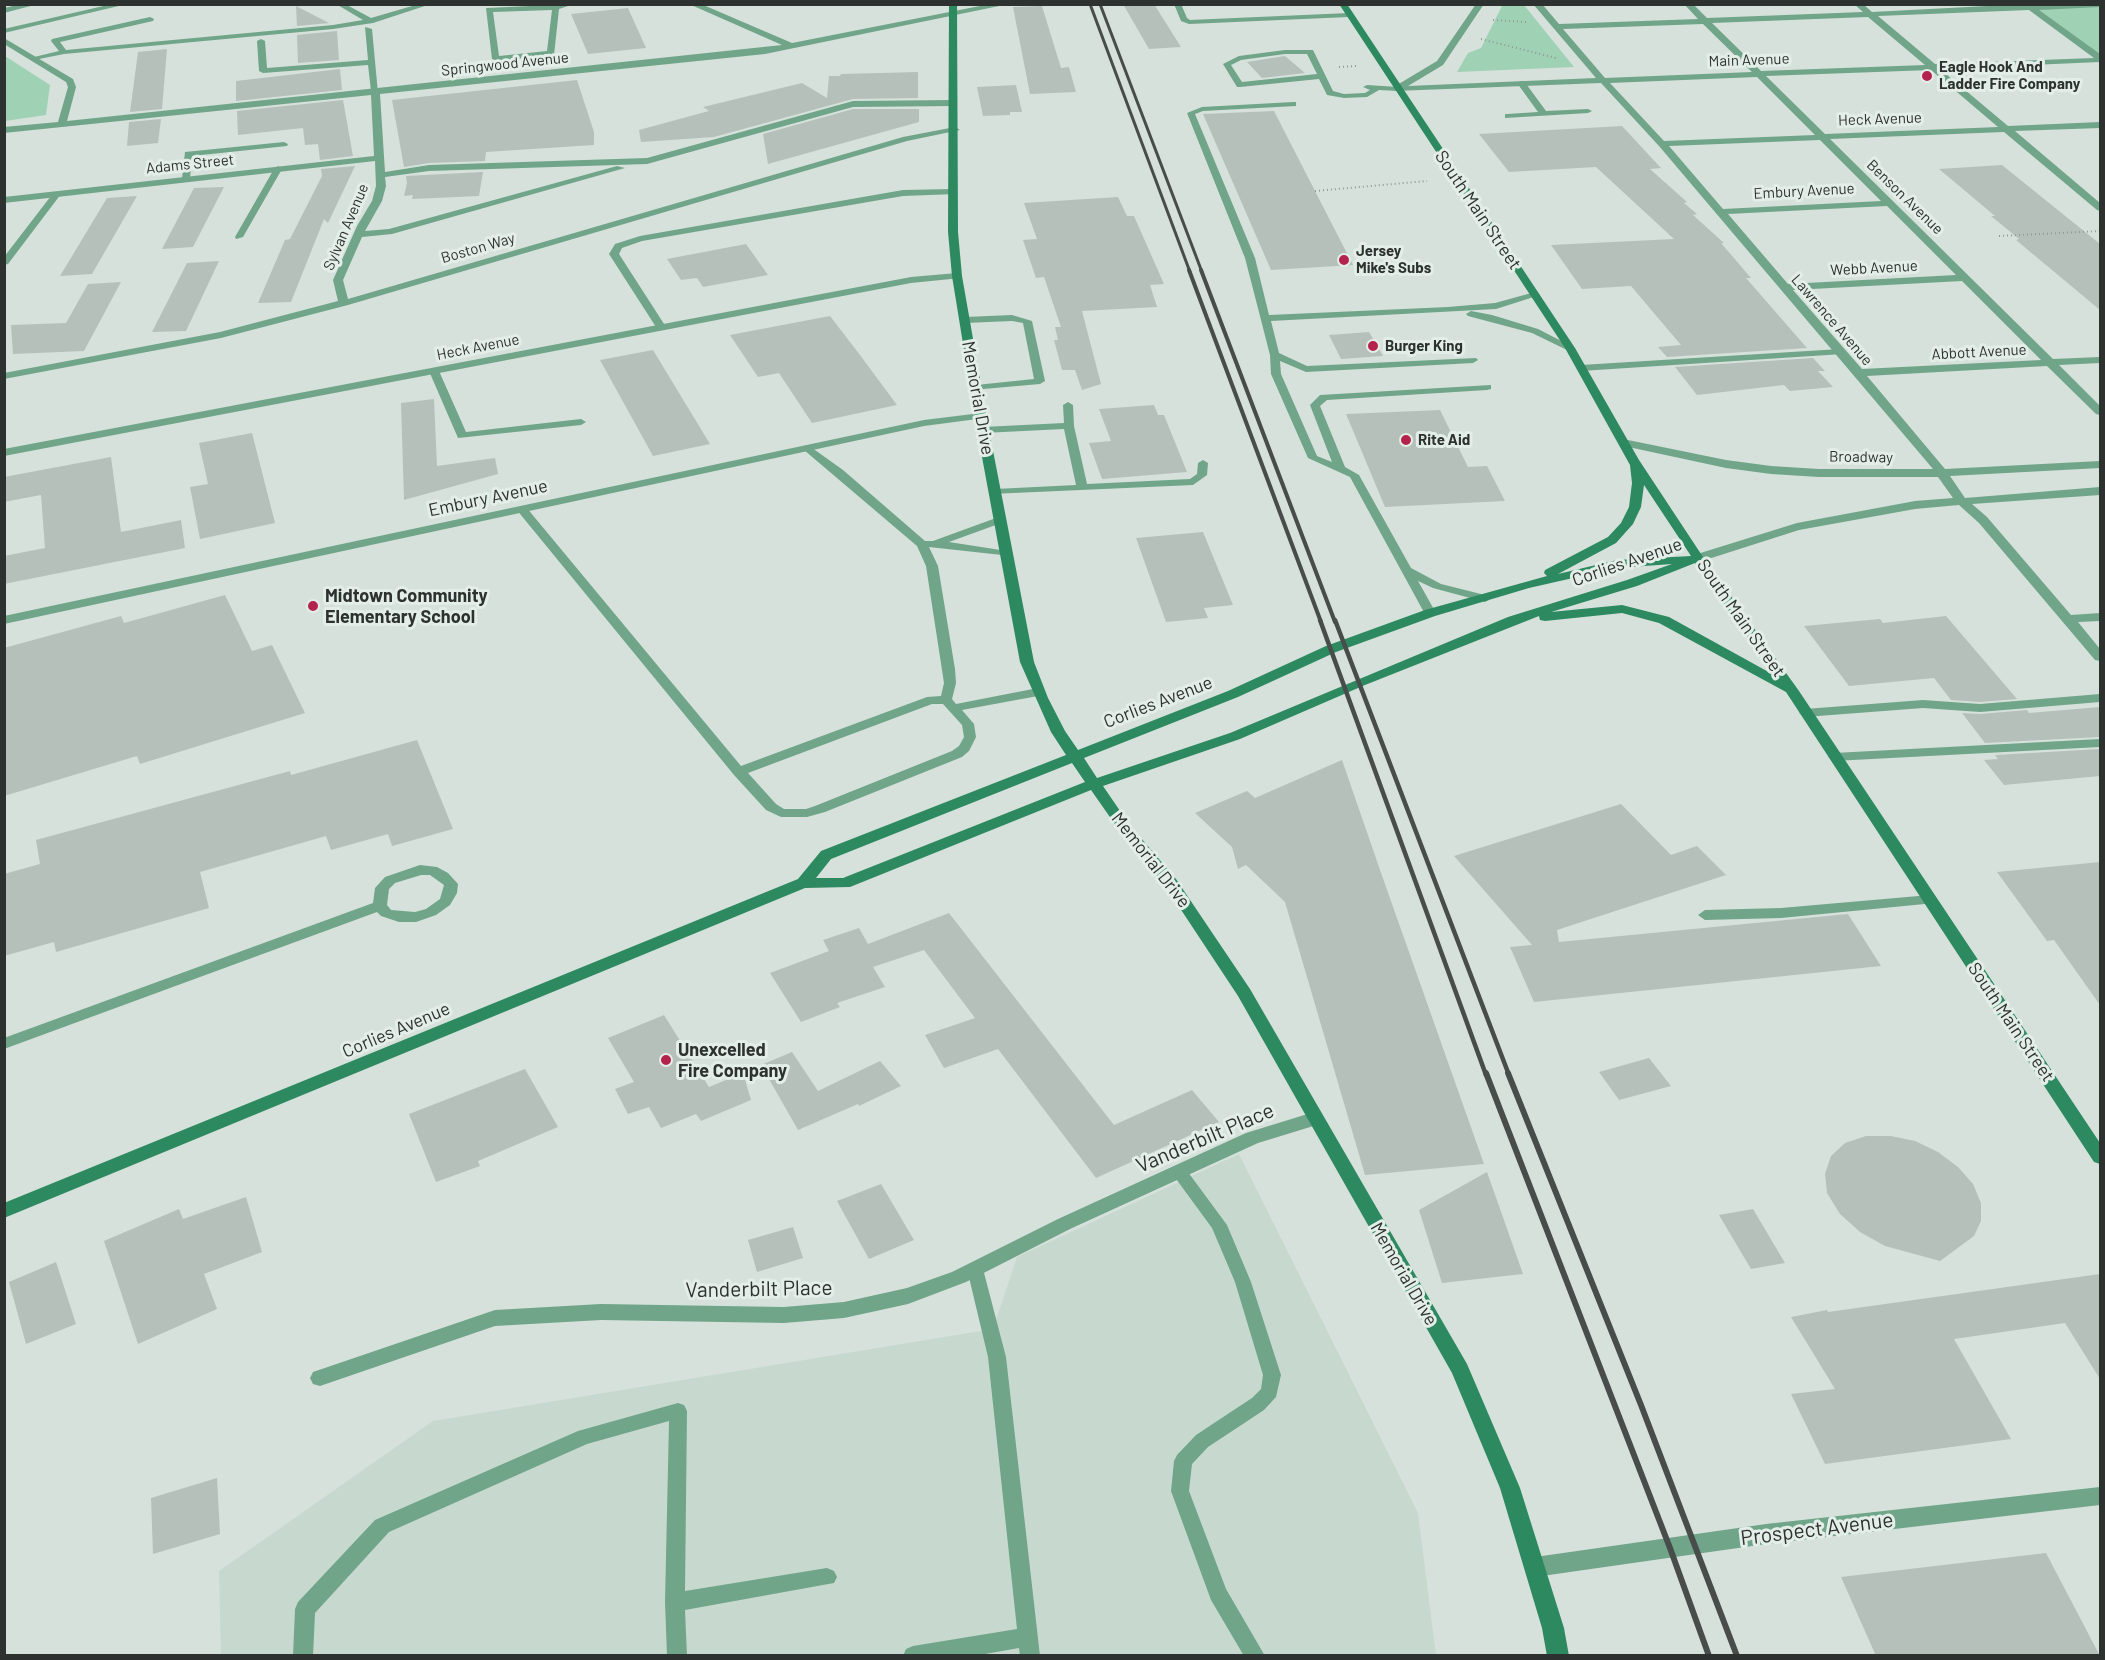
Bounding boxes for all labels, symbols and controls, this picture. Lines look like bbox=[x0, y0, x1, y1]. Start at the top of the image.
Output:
street label: Springwood Avenue bbox=[440, 48, 570, 80]
street label: Main Avenue bbox=[1708, 50, 1790, 70]
place label: Eagle Hook And Ladder Fire Company bbox=[1939, 58, 2080, 93]
marker: Eagle Hook And Ladder Fire Company bbox=[1920, 69, 1934, 83]
street label: Heck Avenue bbox=[1838, 109, 1922, 129]
street label: South Main Street bbox=[1430, 146, 1526, 274]
street label: Adams Street bbox=[145, 150, 235, 178]
street label: Benson Avenue bbox=[1863, 156, 1947, 238]
street label: Embury Avenue bbox=[1753, 179, 1855, 203]
street label: Sylvan Avenue bbox=[320, 181, 372, 273]
street label: Boston Way bbox=[439, 229, 517, 267]
place label: Jersey Mike's Subs bbox=[1356, 242, 1431, 277]
marker: Jersey Mike's Subs bbox=[1337, 253, 1351, 267]
street label: Webb Avenue bbox=[1830, 257, 1918, 279]
street label: Lawrence Avenue bbox=[1788, 271, 1876, 369]
street label: Heck Avenue bbox=[435, 330, 521, 364]
place label: Burger King bbox=[1385, 337, 1463, 355]
street label: Memorial Drive bbox=[957, 339, 999, 457]
marker: Burger King bbox=[1366, 339, 1380, 353]
street label: Abbott Avenue bbox=[1931, 341, 2027, 363]
place label: Rite Aid bbox=[1418, 431, 1470, 449]
marker: Rite Aid bbox=[1399, 433, 1413, 447]
street label: Broadway bbox=[1829, 447, 1893, 467]
street label: Embury Avenue bbox=[426, 475, 550, 521]
street label: Corlies Avenue bbox=[1569, 533, 1685, 591]
street label: South Main Street bbox=[1692, 555, 1790, 681]
place label: Midtown Community Elementary School bbox=[325, 585, 488, 628]
marker: Midtown Community Elementary School bbox=[306, 599, 320, 613]
street label: Corlies Avenue bbox=[1100, 671, 1216, 733]
street label: Memorial Drive bbox=[1107, 808, 1195, 912]
street label: South Main Street bbox=[1963, 958, 2059, 1086]
street label: Corlies Avenue bbox=[339, 998, 453, 1062]
place label: Unexcelled Fire Company bbox=[678, 1039, 787, 1082]
marker: Unexcelled Fire Company bbox=[659, 1053, 673, 1067]
street label: Vanderbilt Place bbox=[1132, 1098, 1278, 1178]
street label: Memorial Drive bbox=[1366, 1219, 1442, 1329]
street label: Vanderbilt Place bbox=[685, 1275, 833, 1303]
street label: Prospect Avenue bbox=[1739, 1507, 1895, 1551]

